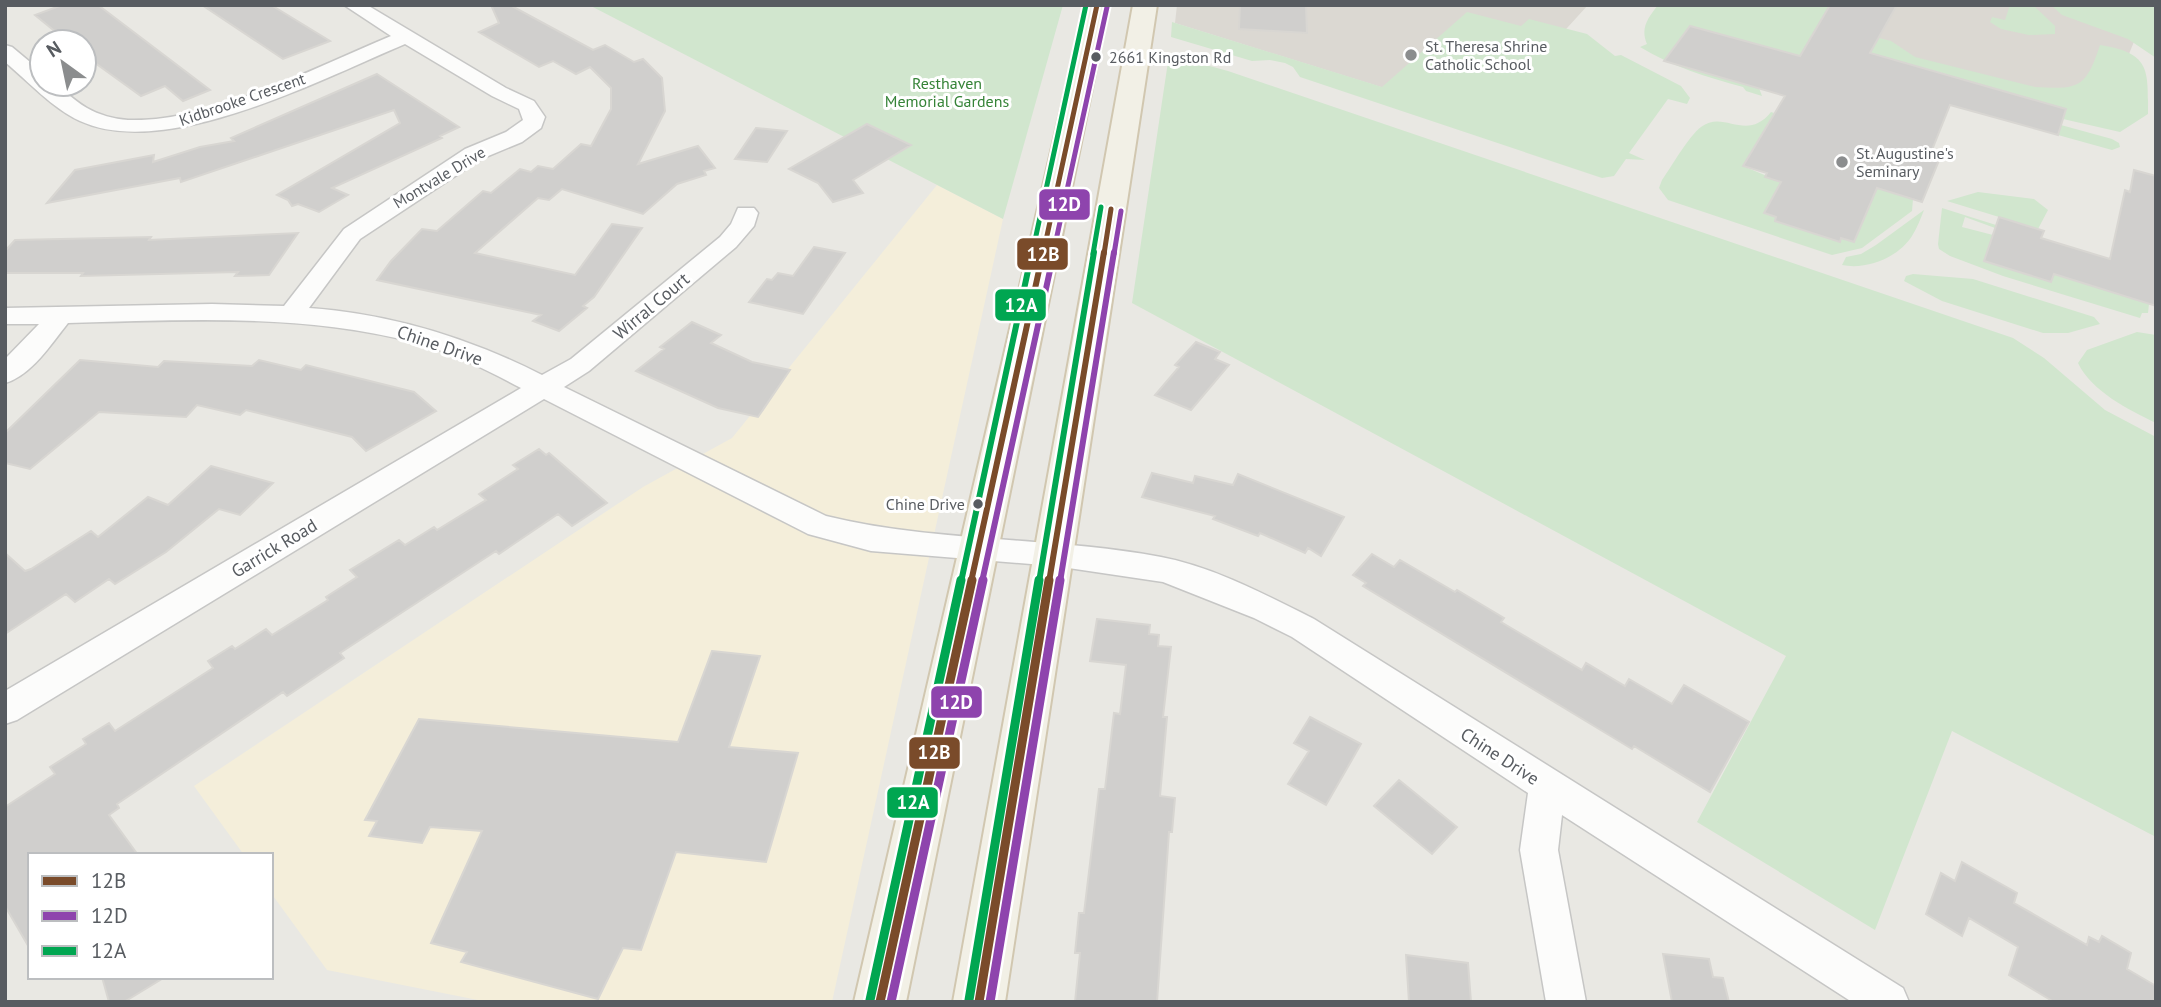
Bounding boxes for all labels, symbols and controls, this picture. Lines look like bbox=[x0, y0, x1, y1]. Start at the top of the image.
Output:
north arrow bbox=[28, 28, 98, 98]
text: N bbox=[42, 35, 66, 62]
place label: St. Theresa Shrine Catholic School bbox=[1425, 36, 1547, 74]
place label: 2661 Kingston Rd bbox=[1109, 47, 1231, 67]
marker: St. Theresa Shrine Catholic School bbox=[1403, 47, 1419, 63]
marker: 2661 Kingston Rd bbox=[1089, 50, 1103, 64]
street label: Kidbrooke Crescent bbox=[176, 68, 308, 130]
park label: Resthaven Memorial Gardens bbox=[885, 73, 1009, 111]
street label: Montvale Drive bbox=[389, 142, 489, 212]
place label: St. Augustine's Seminary bbox=[1856, 143, 1954, 181]
marker: St. Augustine's Seminary bbox=[1834, 154, 1850, 170]
line badge: 12D bbox=[1038, 188, 1091, 221]
text: 12D bbox=[1047, 192, 1081, 216]
line badge: 12B bbox=[1016, 237, 1069, 271]
text: 12B bbox=[1027, 242, 1059, 266]
street label: Wirral Court bbox=[608, 267, 694, 345]
line badge: 12A bbox=[994, 288, 1047, 322]
text: 12A bbox=[1004, 293, 1038, 317]
street label: Chine Drive bbox=[394, 320, 486, 370]
place label: Chine Drive bbox=[886, 494, 965, 514]
marker: Chine Drive bbox=[971, 497, 985, 511]
street label: Garrick Road bbox=[227, 513, 321, 583]
line badge: 12D bbox=[930, 685, 983, 719]
text: 12D bbox=[939, 690, 973, 714]
street label: Chine Drive bbox=[1456, 722, 1544, 790]
line badge: 12B bbox=[908, 736, 961, 770]
text: 12B bbox=[918, 740, 950, 764]
line badge: 12A bbox=[886, 786, 939, 819]
text: 12A bbox=[896, 790, 930, 814]
legend bbox=[28, 853, 273, 979]
text: 12B bbox=[91, 867, 126, 894]
text: 12D bbox=[91, 902, 128, 929]
text: 12A bbox=[91, 937, 127, 964]

